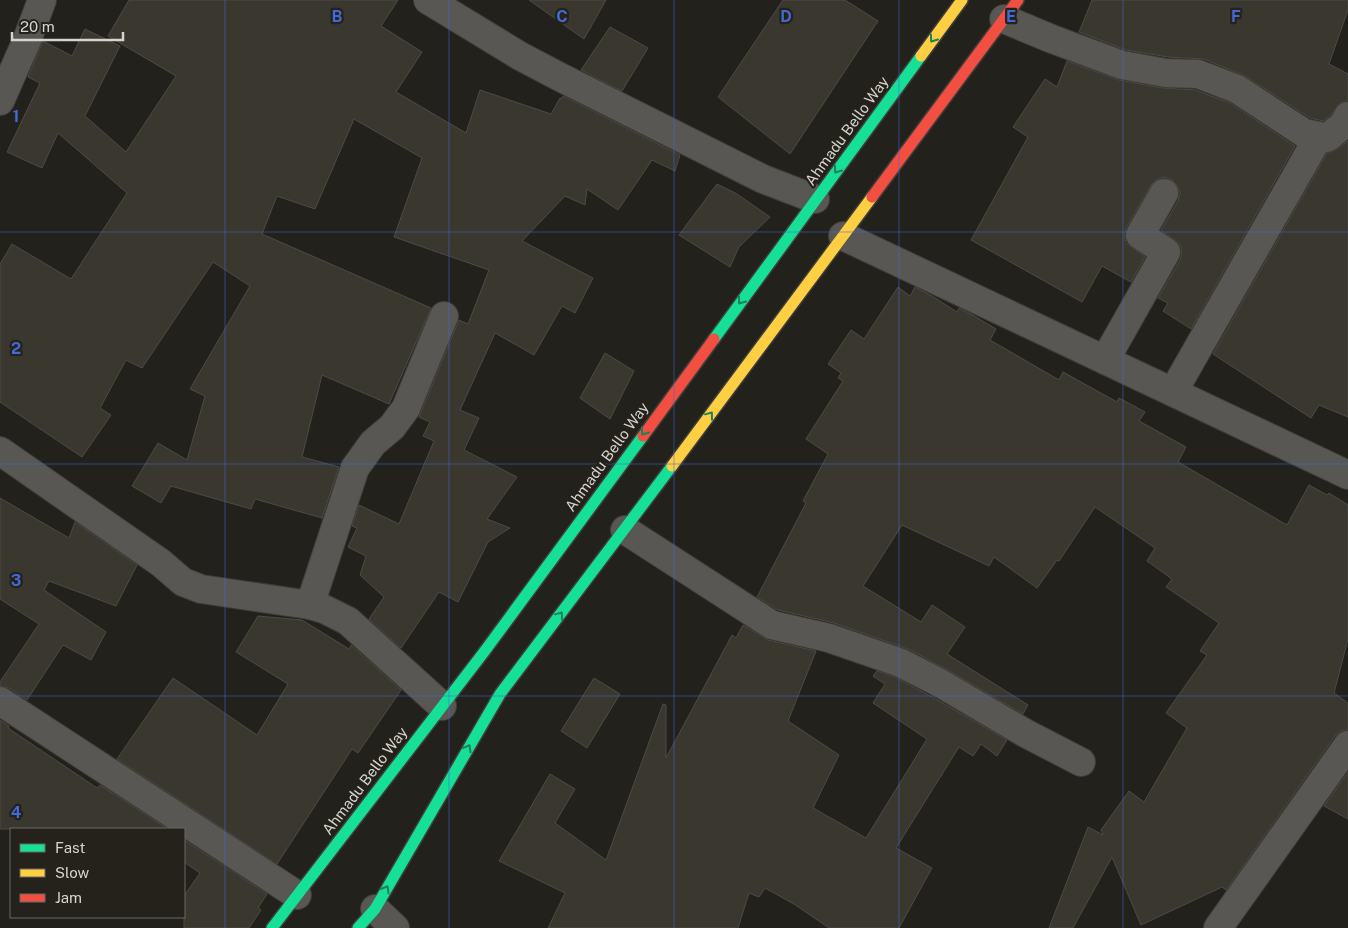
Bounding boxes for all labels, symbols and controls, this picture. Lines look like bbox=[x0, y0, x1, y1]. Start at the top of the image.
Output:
text: B bbox=[332, 7, 343, 26]
text: C bbox=[556, 7, 568, 26]
text: D bbox=[780, 7, 792, 26]
text: E bbox=[1006, 7, 1016, 26]
text: F bbox=[1231, 7, 1241, 26]
scale bar bbox=[12, 10, 124, 42]
text: 20 m bbox=[20, 18, 55, 35]
one-way arrow bbox=[930, 33, 939, 43]
street label: Ahmadu Bello Way bbox=[801, 73, 892, 188]
text: 1 bbox=[13, 107, 19, 126]
one-way arrow bbox=[834, 164, 843, 174]
one-way arrow bbox=[738, 295, 746, 304]
text: 2 bbox=[11, 339, 21, 358]
street label: Ahmadu Bello Way bbox=[561, 399, 652, 514]
one-way arrow bbox=[705, 412, 713, 421]
one-way arrow bbox=[642, 426, 650, 435]
text: 3 bbox=[11, 571, 21, 590]
one-way arrow bbox=[555, 612, 563, 621]
street label: Ahmadu Bello Way bbox=[319, 724, 411, 838]
one-way arrow bbox=[462, 745, 472, 754]
text: 4 bbox=[11, 803, 22, 822]
legend bbox=[10, 828, 185, 918]
text: Fast bbox=[55, 839, 85, 856]
text: Slow bbox=[55, 864, 90, 881]
one-way arrow bbox=[380, 885, 390, 894]
text: Jam bbox=[55, 889, 82, 906]

